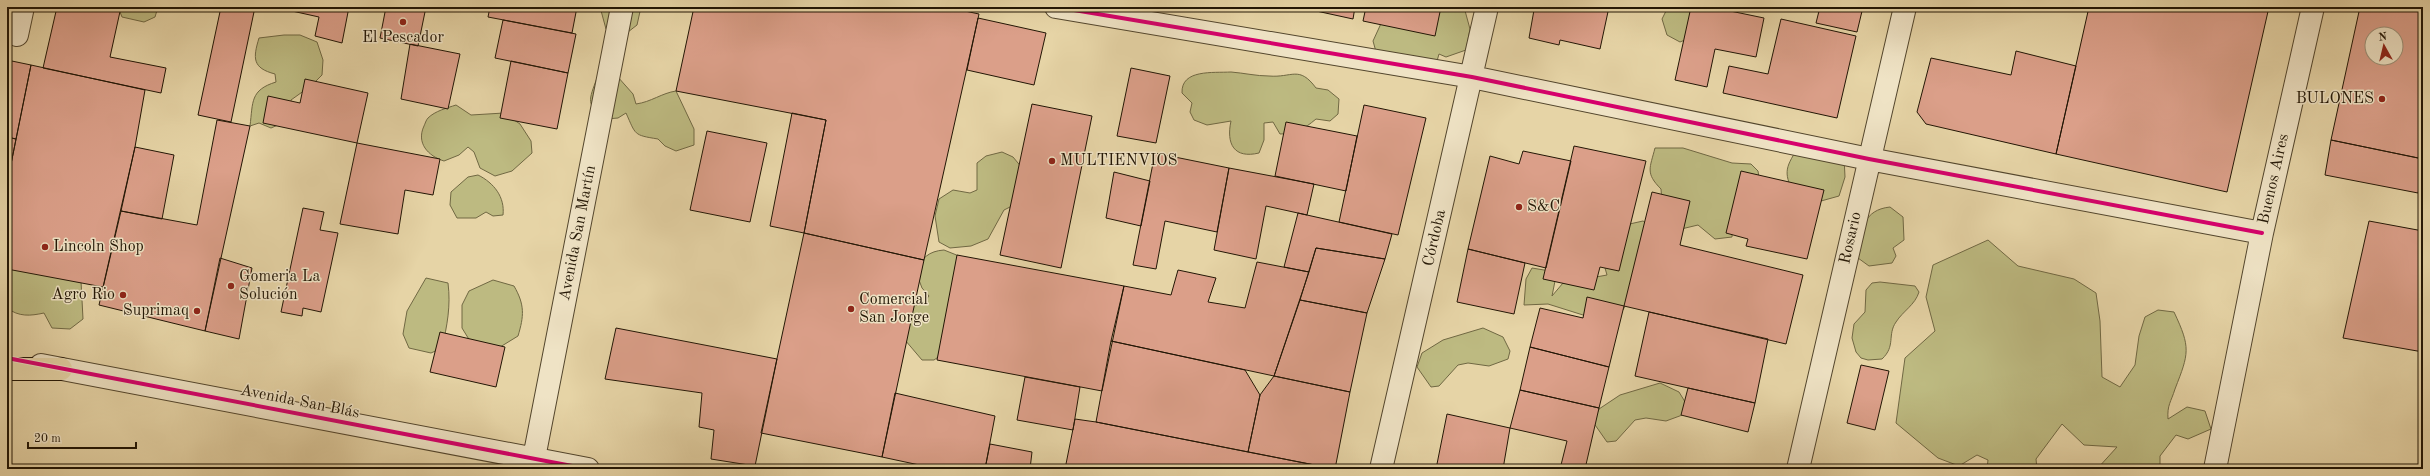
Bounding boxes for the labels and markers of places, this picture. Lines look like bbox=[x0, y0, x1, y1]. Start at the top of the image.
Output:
marker: El Pescador bbox=[398, 17, 408, 27]
place label: El Pescador bbox=[362, 30, 444, 46]
place label: BULONES bbox=[2296, 91, 2374, 107]
marker: BULONES bbox=[2377, 94, 2387, 104]
place label: MULTIENVIOS bbox=[1060, 153, 1178, 169]
marker: MULTIENVIOS bbox=[1047, 156, 1057, 166]
place label: S&C bbox=[1527, 199, 1560, 215]
marker: S&C bbox=[1514, 202, 1524, 212]
place label: Lincoln Shop bbox=[53, 239, 144, 255]
marker: Lincoln Shop bbox=[40, 242, 50, 252]
place label: Gomeria La Solución bbox=[239, 269, 321, 303]
marker: Gomeria La Solución bbox=[226, 281, 236, 291]
place label: Agro Rio bbox=[51, 287, 115, 303]
marker: Agro Rio bbox=[118, 290, 128, 300]
place label: Comercial San Jorge bbox=[859, 292, 929, 326]
place label: Suprimaq bbox=[123, 303, 189, 319]
marker: Comercial San Jorge bbox=[846, 304, 856, 314]
marker: Suprimaq bbox=[192, 306, 202, 316]

